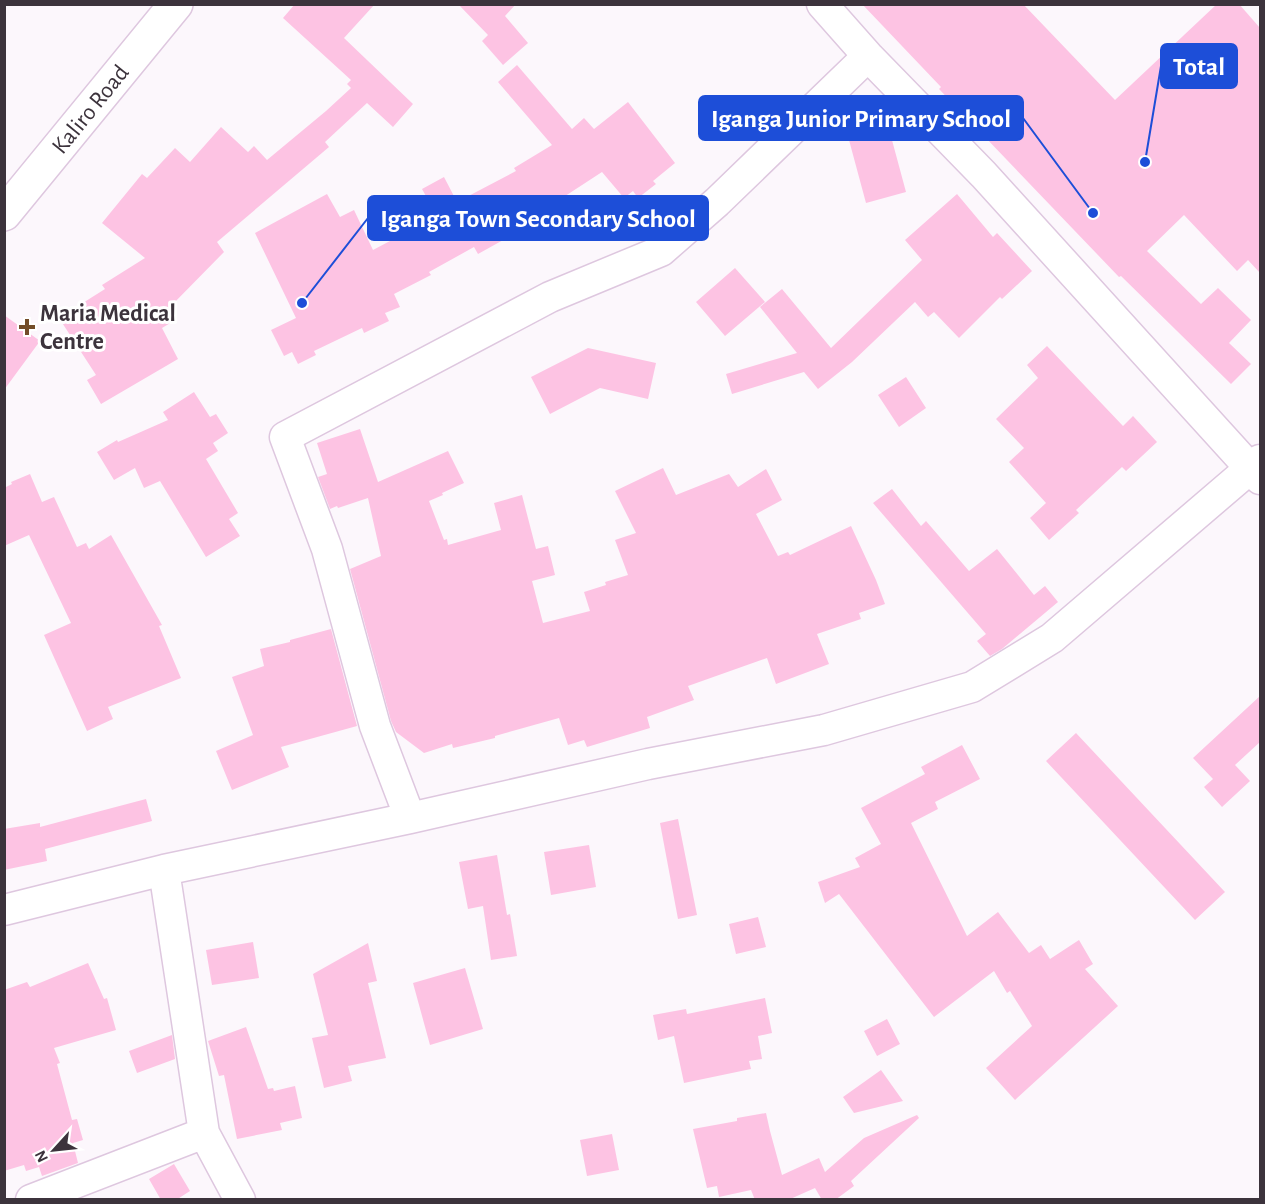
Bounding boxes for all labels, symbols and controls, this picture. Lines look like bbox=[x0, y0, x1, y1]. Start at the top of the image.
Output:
callout: Total bbox=[1161, 44, 1237, 88]
text: Total bbox=[1173, 54, 1225, 80]
street label: Kaliro Road bbox=[48, 61, 134, 159]
callout: Iganga Junior Primary School bbox=[699, 96, 1023, 140]
text: Iganga Junior Primary School bbox=[711, 106, 1011, 132]
callout: Iganga Town Secondary School bbox=[368, 196, 708, 240]
text: Iganga Town Secondary School bbox=[380, 206, 696, 232]
place label: Maria Medical Centre bbox=[40, 302, 176, 354]
marker: Maria Medical Centre bbox=[18, 318, 36, 336]
north arrow bbox=[24, 1120, 84, 1180]
text: N bbox=[32, 1148, 51, 1165]

